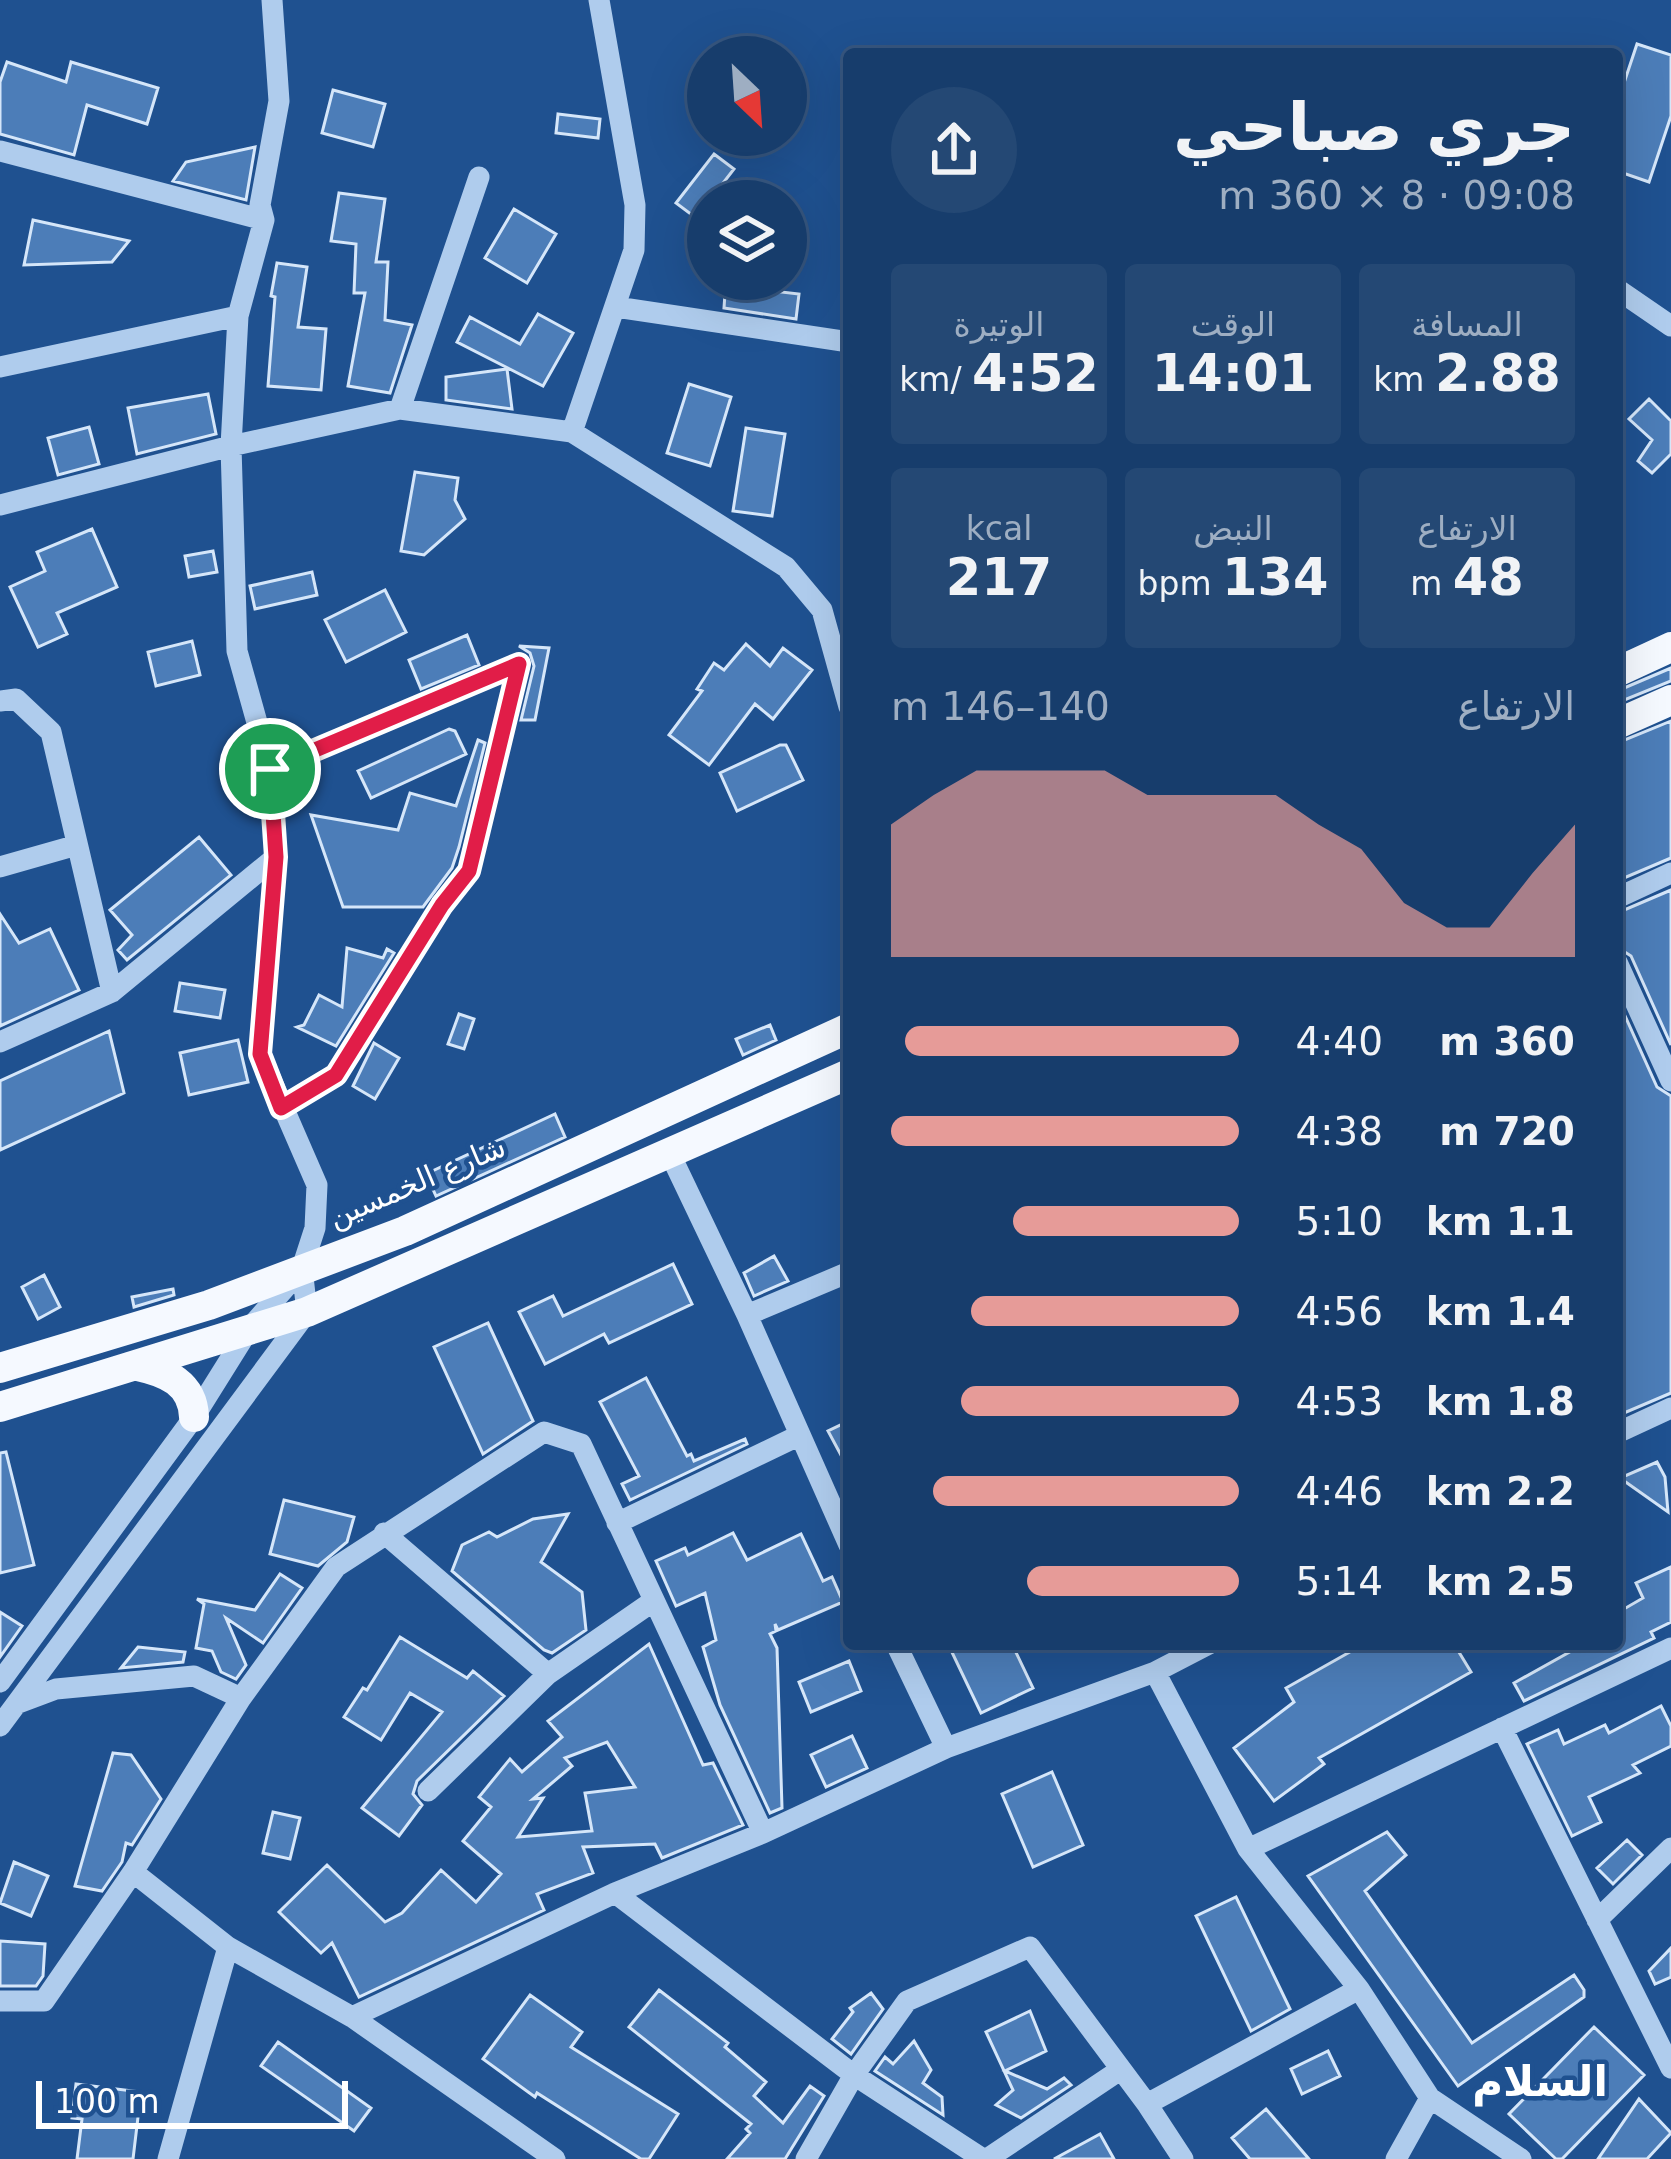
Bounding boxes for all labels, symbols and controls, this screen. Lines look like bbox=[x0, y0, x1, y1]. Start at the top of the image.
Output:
north arrow bbox=[687, 36, 807, 156]
map controls bbox=[687, 36, 807, 300]
button: share bbox=[891, 87, 1017, 213]
text: جري صباحي bbox=[1173, 89, 1575, 166]
text: 09:08 · 8 × 360 m bbox=[1218, 173, 1575, 218]
button: layers bbox=[687, 180, 807, 300]
text: الوتيرة bbox=[954, 305, 1044, 344]
text: الوقت bbox=[1191, 305, 1275, 344]
text: المسافة bbox=[1411, 305, 1523, 344]
text: 4:52 bbox=[972, 344, 1099, 403]
text: 14:01 bbox=[1152, 344, 1314, 403]
text: 2.88 bbox=[1435, 344, 1561, 403]
text: /km bbox=[899, 360, 972, 399]
text: km bbox=[1373, 360, 1435, 399]
text: kcal bbox=[966, 509, 1032, 548]
text: النبض bbox=[1193, 509, 1273, 548]
text: الارتفاع bbox=[1417, 509, 1517, 548]
text: 217 bbox=[946, 548, 1052, 607]
text: 134 bbox=[1222, 548, 1329, 607]
text: 48 bbox=[1453, 548, 1524, 607]
text: bpm bbox=[1137, 564, 1222, 603]
text: m bbox=[1410, 564, 1453, 603]
text: 140–146 m bbox=[891, 684, 1110, 729]
text: الارتفاع bbox=[1457, 684, 1575, 729]
pin bbox=[219, 718, 321, 820]
icon: arrive bbox=[237, 736, 303, 802]
text: 4:40 bbox=[1295, 1019, 1383, 1064]
text: 360 m bbox=[1439, 1019, 1575, 1064]
text: 4:38 bbox=[1295, 1109, 1383, 1154]
text: 720 m bbox=[1439, 1109, 1575, 1154]
street label: شارع الخمسين bbox=[323, 1128, 511, 1235]
text: 5:10 bbox=[1295, 1199, 1383, 1244]
text: 1.1 km bbox=[1426, 1199, 1575, 1244]
text: 4:56 bbox=[1295, 1289, 1383, 1334]
text: 1.4 km bbox=[1426, 1289, 1575, 1334]
text: 4:53 bbox=[1295, 1379, 1383, 1424]
text: 1.8 km bbox=[1426, 1379, 1575, 1424]
text: 4:46 bbox=[1295, 1469, 1383, 1514]
text: 2.2 km bbox=[1426, 1469, 1575, 1514]
text: 5:14 bbox=[1295, 1559, 1383, 1604]
text: 2.5 km bbox=[1426, 1559, 1575, 1604]
district label: السلام bbox=[1472, 2057, 1608, 2107]
scale bar bbox=[36, 2075, 348, 2128]
text: 100 m bbox=[54, 2082, 160, 2121]

